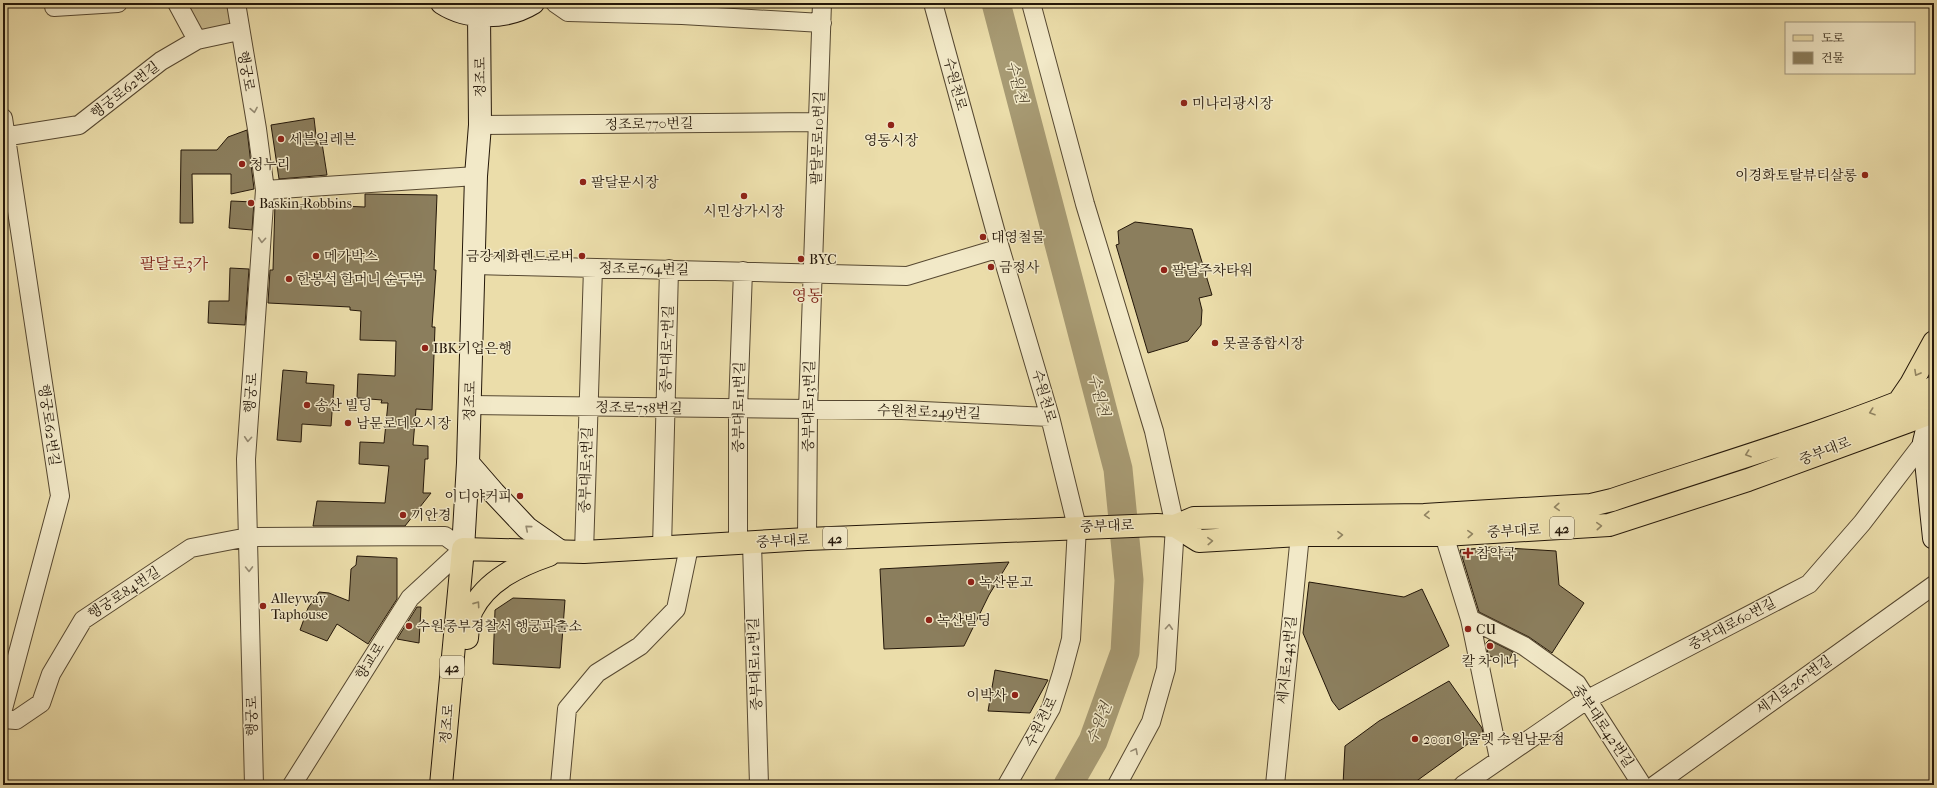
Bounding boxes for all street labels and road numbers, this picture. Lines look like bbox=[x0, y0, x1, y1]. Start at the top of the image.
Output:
street label: 행궁로 bbox=[234, 50, 258, 93]
street label: 정조로 bbox=[472, 56, 489, 97]
street label: 수원천로 bbox=[940, 56, 970, 113]
street label: 행궁로62번길 bbox=[87, 58, 163, 122]
street label: 팔달문로10번길 bbox=[808, 91, 828, 185]
street label: 정조로770번길 bbox=[604, 115, 694, 133]
street label: 정조로764번길 bbox=[599, 260, 689, 278]
street label: 중부대로7번길 bbox=[657, 305, 677, 393]
street label: 중부대로13번길 bbox=[800, 360, 818, 452]
street label: 중부대로11번길 bbox=[730, 361, 748, 453]
street label: 수원천로 bbox=[1028, 368, 1060, 425]
street label: 행궁로 bbox=[241, 372, 261, 414]
street label: 정조로 bbox=[461, 380, 479, 422]
street label: 행궁로62번길 bbox=[35, 383, 63, 467]
street label: 정조로758번길 bbox=[595, 399, 683, 417]
street label: 수원천로249번길 bbox=[877, 402, 981, 422]
street label: 중부대로3번길 bbox=[576, 426, 596, 514]
street label: 중부대로 bbox=[1797, 433, 1854, 469]
street label: 중부대로 bbox=[1080, 517, 1135, 535]
road number: 42 bbox=[1550, 517, 1574, 539]
street label: 중부대로 bbox=[1487, 521, 1542, 541]
road number: 42 bbox=[823, 527, 847, 549]
street label: 중부대로 bbox=[756, 531, 811, 551]
street label: 행궁로84번길 bbox=[85, 563, 163, 623]
street label: 중부대로60번길 bbox=[1685, 594, 1779, 654]
street label: 세지로243번길 bbox=[1274, 615, 1300, 705]
street label: 중부대로12번길 bbox=[745, 617, 765, 711]
street label: 향교로 bbox=[352, 639, 388, 683]
street label: 세지로267번길 bbox=[1753, 652, 1835, 718]
road number: 42 bbox=[440, 656, 464, 678]
street label: 중부대로42번길 bbox=[1569, 681, 1637, 771]
street label: 수원천로 bbox=[1021, 694, 1061, 750]
street label: 행궁로 bbox=[243, 695, 261, 736]
street label: 정조로 bbox=[437, 703, 457, 745]

